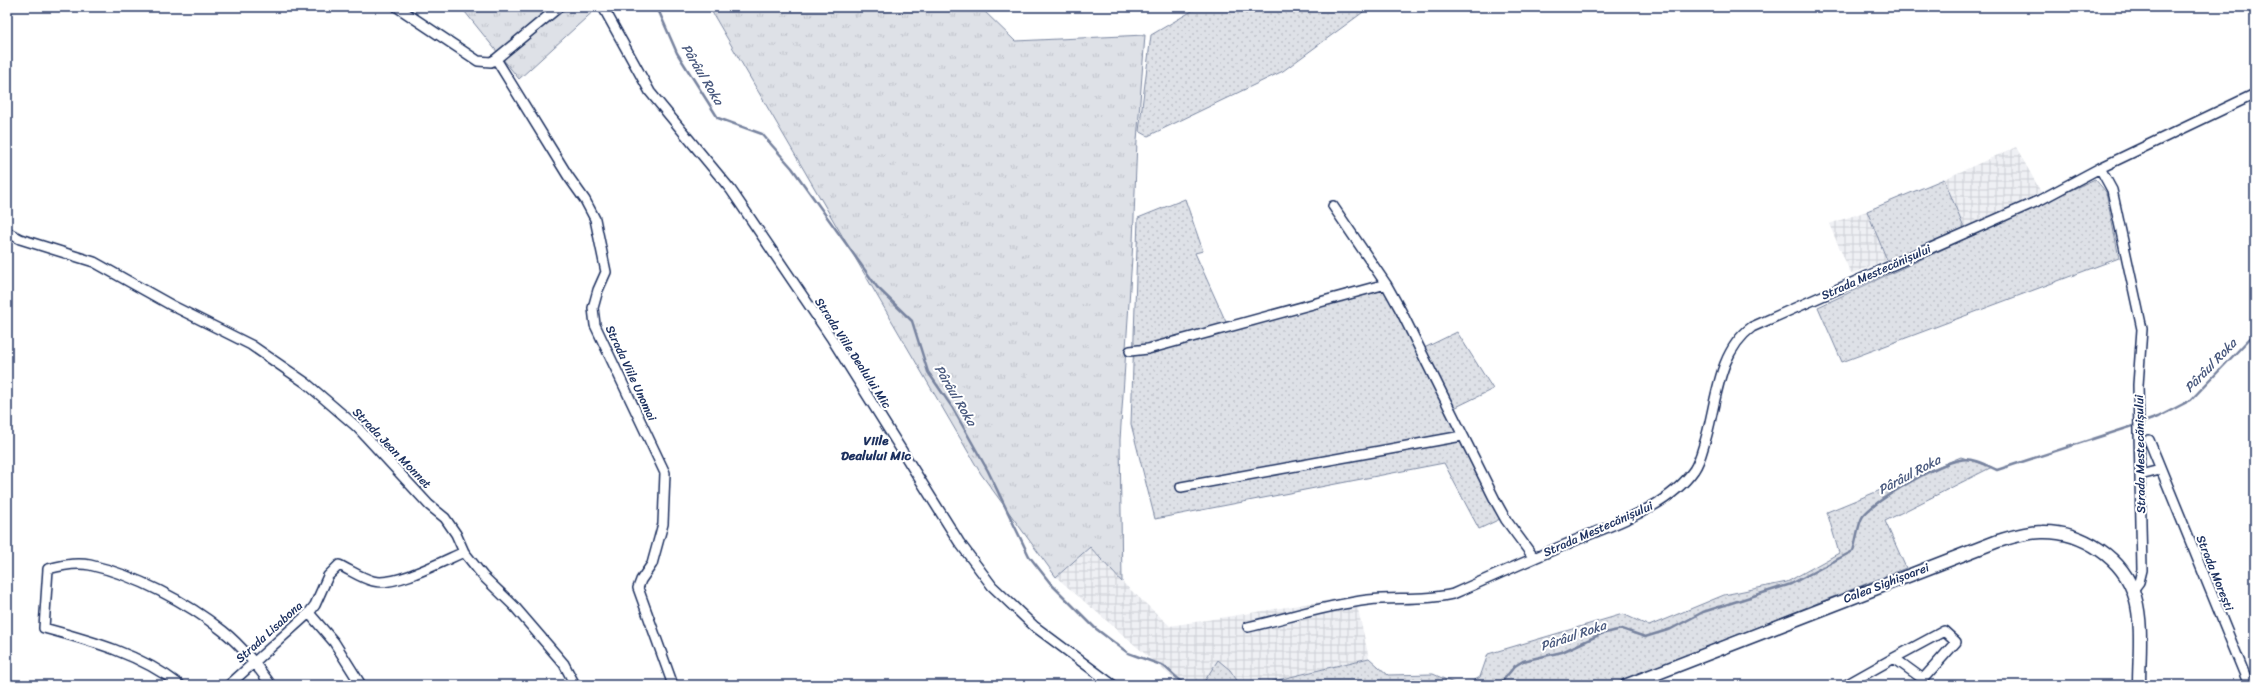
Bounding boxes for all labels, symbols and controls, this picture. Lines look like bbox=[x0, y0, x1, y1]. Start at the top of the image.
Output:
water label: Pârâul Roka bbox=[675, 39, 731, 111]
street label: Strada Mestecănișului bbox=[1817, 238, 1935, 306]
street label: Strada Viile Dealului Mic bbox=[809, 293, 897, 413]
street label: Strada Viile Unomai bbox=[599, 321, 663, 425]
water label: Pârâul Roka bbox=[2178, 332, 2243, 398]
water label: Pârâul Roka bbox=[928, 360, 984, 432]
street label: Strada Mestecănișului bbox=[2128, 394, 2152, 513]
street label: Strada Jean Monnet bbox=[347, 402, 437, 494]
district label: Viile Dealului Mic bbox=[841, 429, 911, 467]
water label: Pârâul Roka bbox=[1874, 448, 1946, 501]
street label: Strada Mestecănișului bbox=[1539, 495, 1657, 563]
street label: Strada Morești bbox=[2190, 532, 2240, 615]
street label: Calea Sighișoarei bbox=[1840, 556, 1933, 610]
street label: Strada Lisabona bbox=[230, 596, 308, 668]
water label: Pârâul Roka bbox=[1537, 613, 1611, 657]

